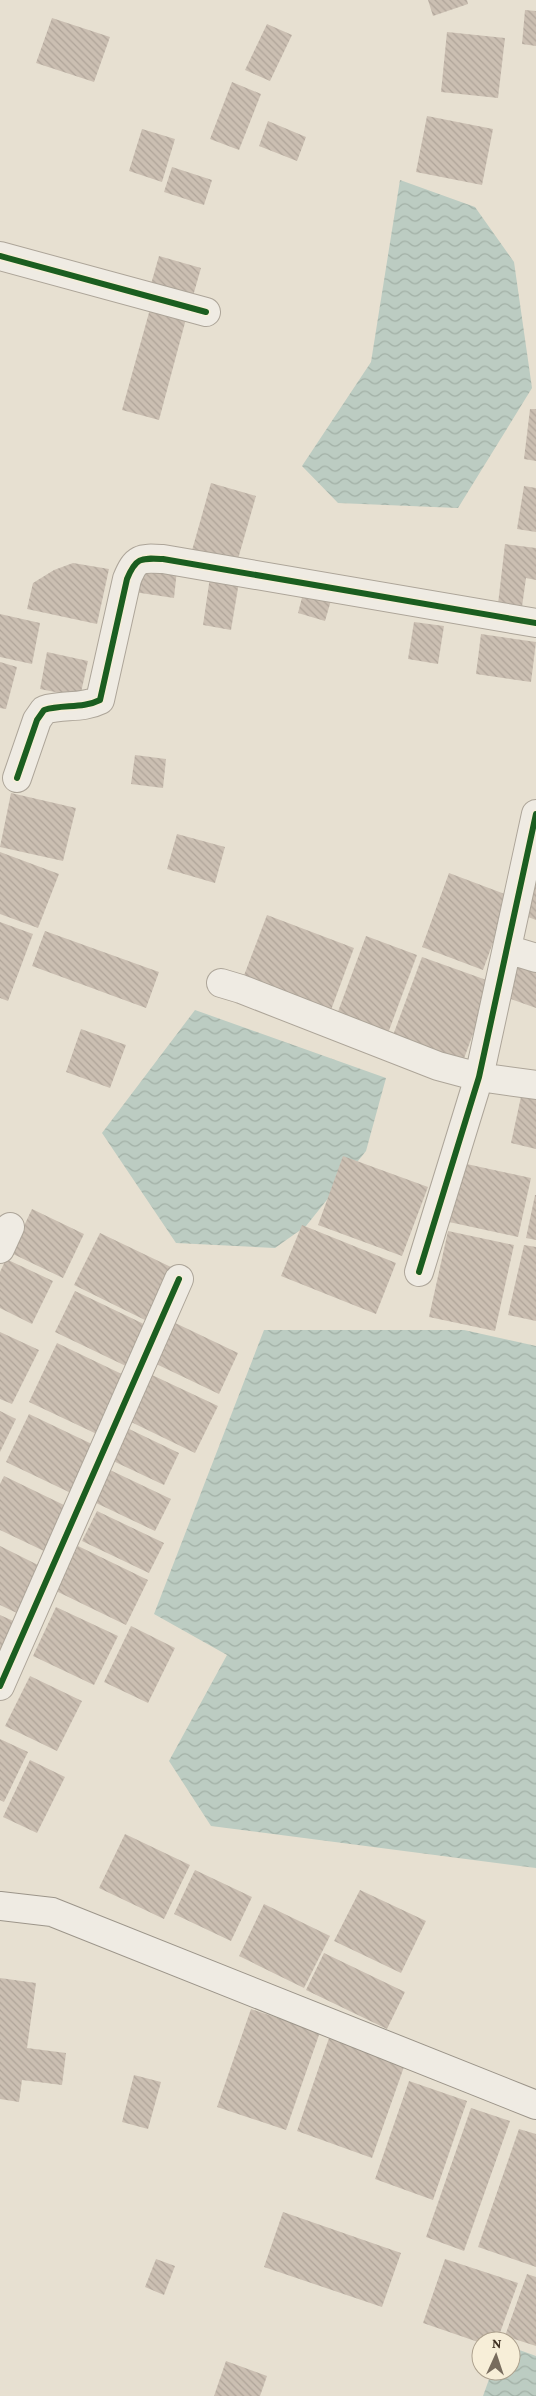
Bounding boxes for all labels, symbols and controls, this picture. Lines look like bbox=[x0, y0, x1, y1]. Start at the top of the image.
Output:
north arrow bbox=[471, 2331, 521, 2381]
text: N bbox=[491, 2335, 502, 2351]

